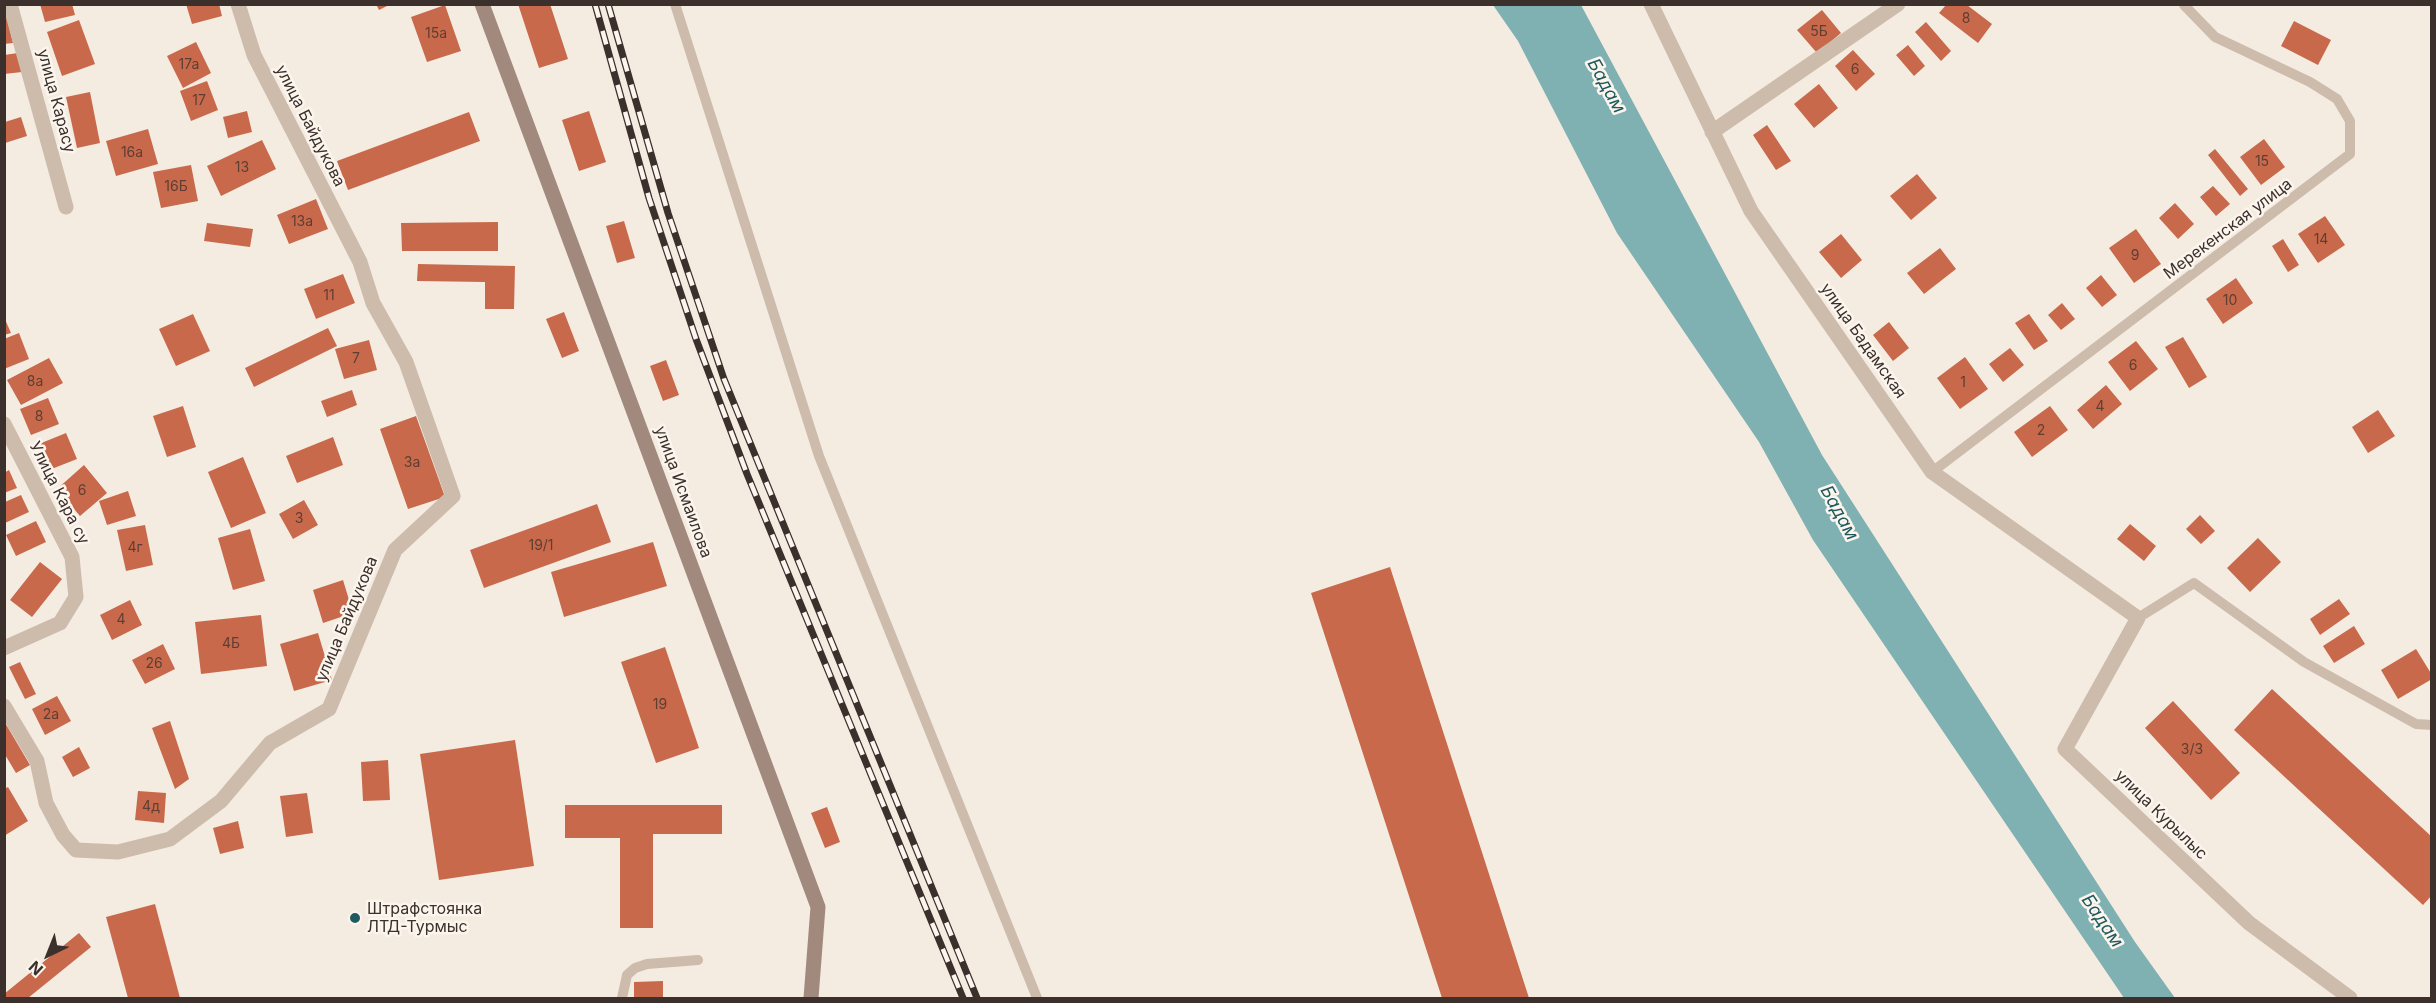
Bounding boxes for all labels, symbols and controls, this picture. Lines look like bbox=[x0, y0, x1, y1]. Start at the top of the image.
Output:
house number: 8 bbox=[1962, 11, 1970, 27]
house number: 5Б bbox=[1810, 24, 1828, 40]
house number: 15а bbox=[425, 26, 447, 42]
street label: улица Карасу bbox=[33, 47, 79, 155]
water label: Бадам bbox=[1582, 55, 1630, 117]
house number: 17а bbox=[179, 57, 199, 73]
street label: улица Байдукова bbox=[271, 62, 349, 190]
house number: 6 bbox=[1851, 62, 1859, 78]
house number: 17 bbox=[192, 93, 206, 109]
house number: 16а bbox=[121, 145, 143, 161]
house number: 15 bbox=[2255, 154, 2269, 170]
house number: 13 bbox=[235, 160, 249, 176]
street label: Мерекенская улица bbox=[2160, 174, 2296, 284]
house number: 16Б bbox=[164, 179, 188, 195]
house number: 13а bbox=[291, 214, 313, 230]
house number: 14 bbox=[2314, 232, 2328, 248]
house number: 9 bbox=[2131, 248, 2139, 264]
street label: улица Бадамская bbox=[1816, 280, 1910, 402]
house number: 11 bbox=[323, 288, 335, 304]
house number: 10 bbox=[2223, 293, 2237, 309]
house number: 7 bbox=[352, 351, 360, 367]
house number: 6 bbox=[2129, 358, 2137, 374]
house number: 8а bbox=[27, 374, 43, 390]
house number: 1 bbox=[1960, 375, 1966, 391]
house number: 4 bbox=[2095, 399, 2105, 415]
house number: 8 bbox=[35, 409, 43, 425]
house number: 2 bbox=[2037, 423, 2045, 439]
street label: улица Исмаилова bbox=[650, 424, 716, 560]
street label: Улица Кара су bbox=[25, 438, 93, 548]
house number: 3а bbox=[404, 455, 420, 471]
water label: Бадам bbox=[1815, 482, 1863, 544]
house number: 6 bbox=[78, 483, 86, 499]
house number: 3 bbox=[295, 511, 303, 527]
house number: 19/1 bbox=[528, 538, 554, 554]
house number: 4г bbox=[127, 540, 143, 556]
street label: улица Байдукова bbox=[312, 554, 382, 684]
house number: 4 bbox=[116, 612, 126, 628]
house number: 4Б bbox=[222, 636, 240, 652]
house number: 26 bbox=[145, 656, 163, 672]
house number: 19 bbox=[653, 697, 667, 713]
house number: 2а bbox=[43, 707, 59, 723]
house number: 3/3 bbox=[2181, 742, 2203, 758]
street label: улица Курылыс bbox=[2111, 766, 2211, 864]
house number: 4д bbox=[142, 799, 160, 815]
water label: Бадам bbox=[2077, 891, 2127, 951]
place label: Штрафстоянка ЛТД-Турмыс bbox=[367, 899, 482, 937]
marker: Штрафстоянка ЛТД-Турмыс bbox=[348, 911, 362, 925]
north arrow bbox=[18, 925, 78, 985]
text: N bbox=[24, 957, 47, 980]

